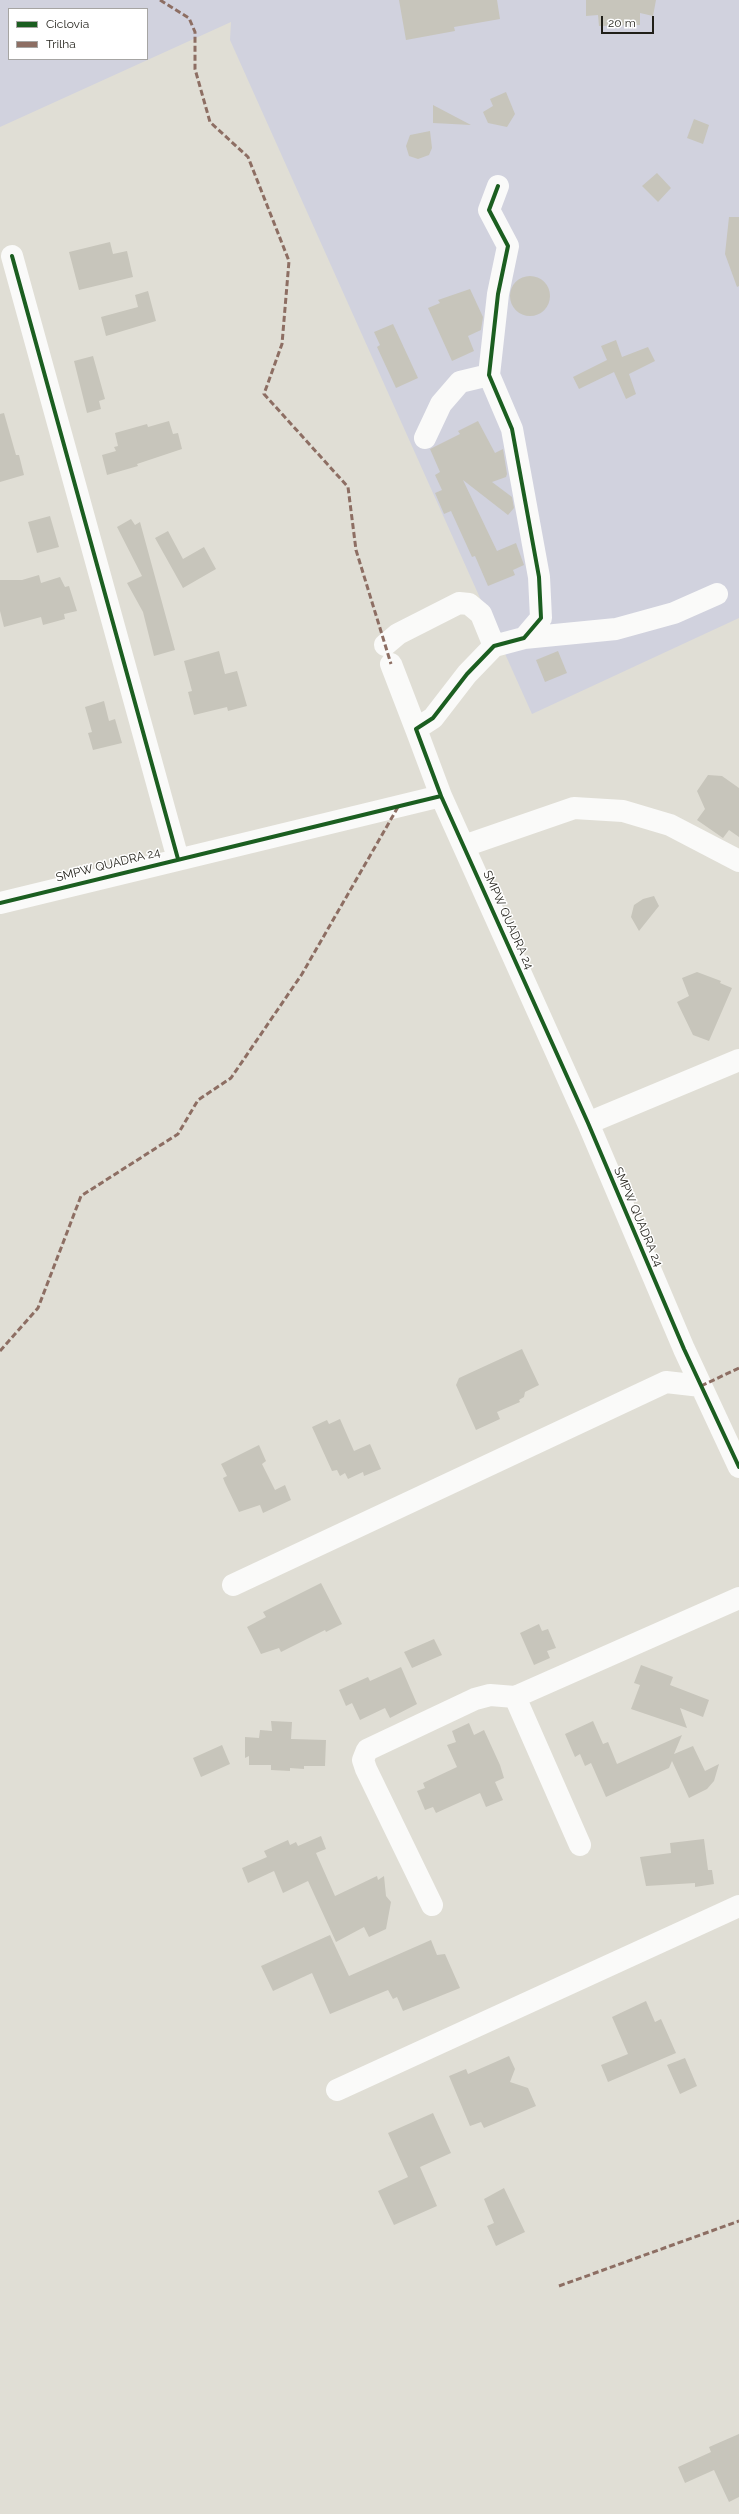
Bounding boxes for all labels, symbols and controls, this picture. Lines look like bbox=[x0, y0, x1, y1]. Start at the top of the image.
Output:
legend bbox=[8, 8, 148, 60]
scale bar bbox=[603, 8, 656, 34]
text: 20 m bbox=[608, 16, 636, 30]
text: Ciclovia bbox=[46, 17, 89, 31]
text: Trilha bbox=[46, 37, 76, 51]
street label: SMPW QUADRA 24 bbox=[54, 845, 162, 885]
street label: SMPW QUADRA 24 bbox=[480, 868, 536, 972]
street label: SMPW QUADRA 24 bbox=[610, 1165, 666, 1269]

